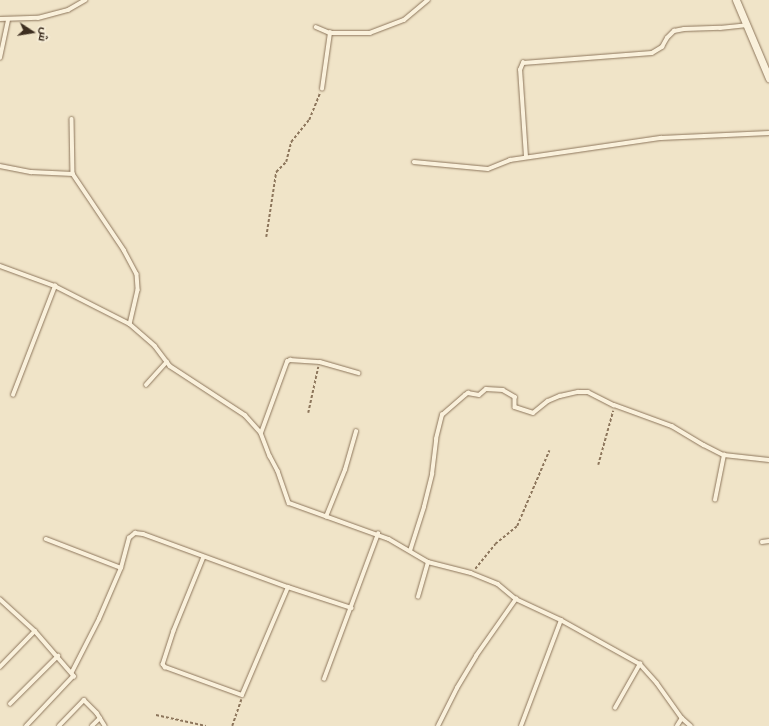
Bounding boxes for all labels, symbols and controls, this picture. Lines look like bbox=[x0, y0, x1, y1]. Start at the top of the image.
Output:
north arrow bbox=[12, 12, 52, 52]
text: ش bbox=[36, 26, 51, 43]

